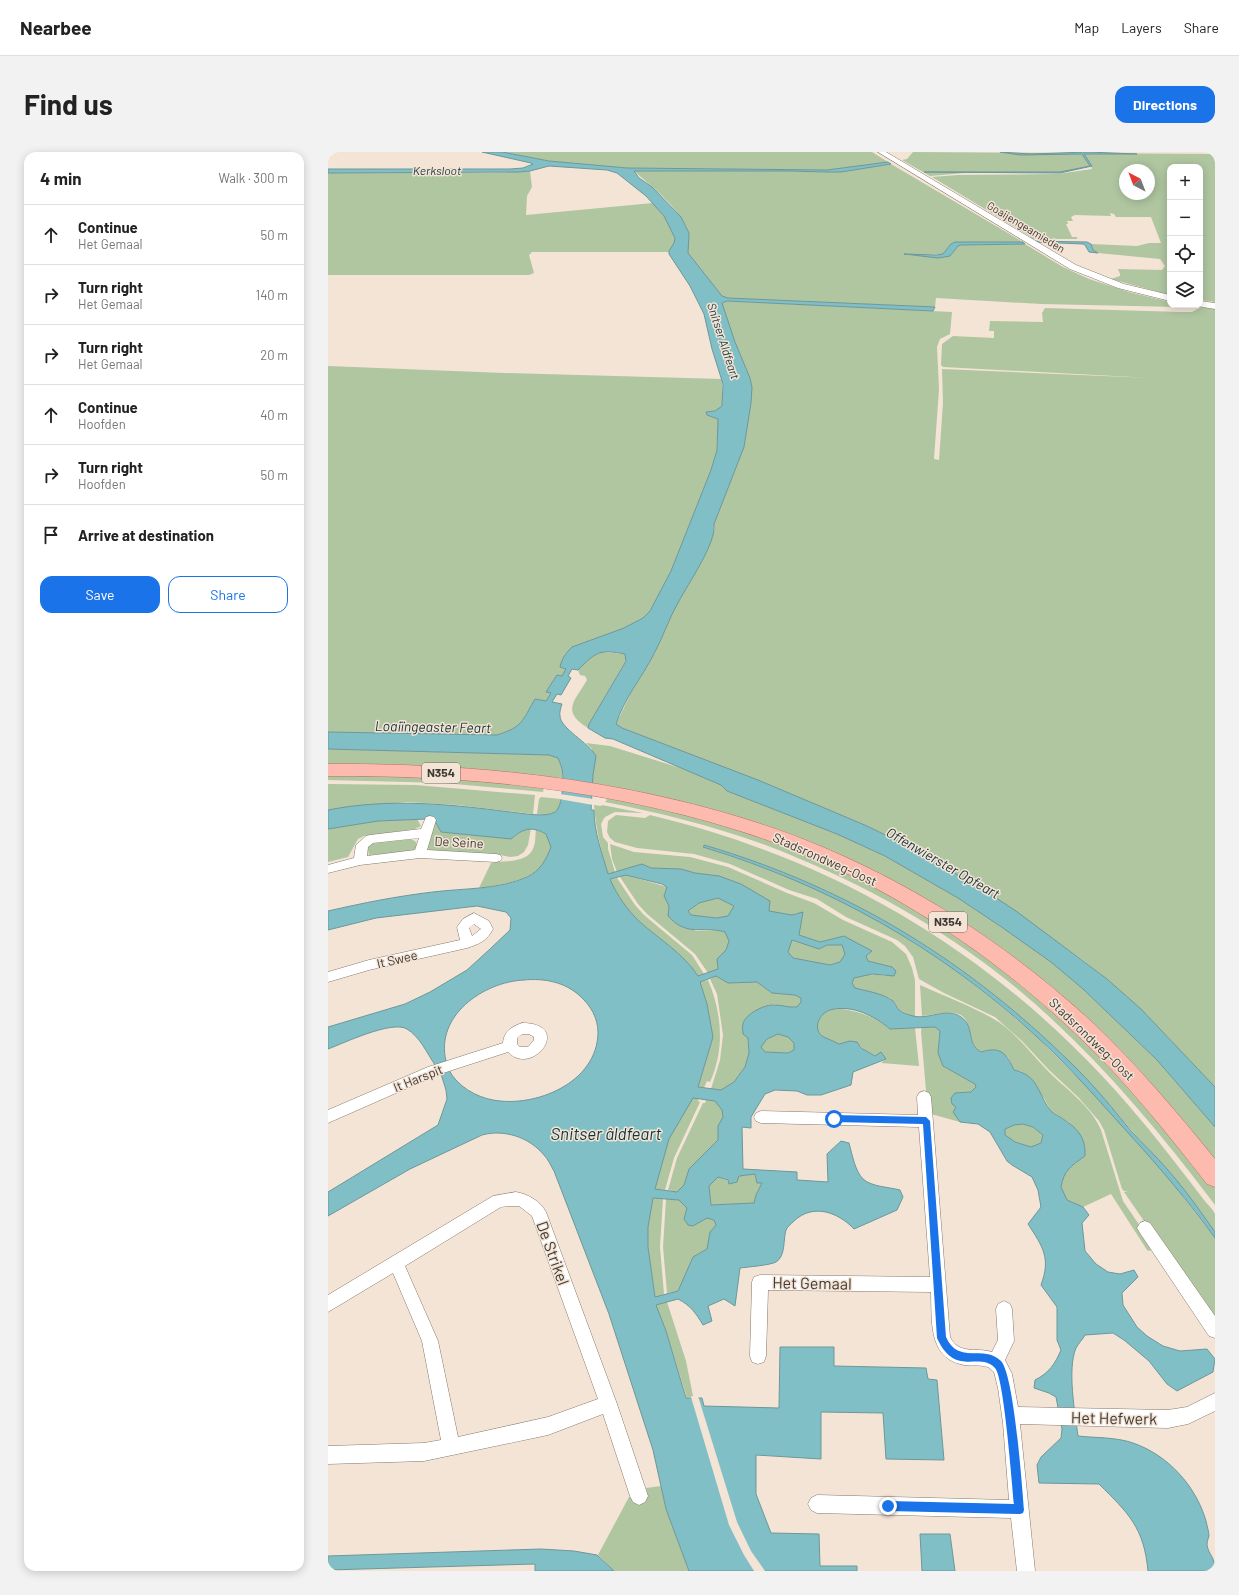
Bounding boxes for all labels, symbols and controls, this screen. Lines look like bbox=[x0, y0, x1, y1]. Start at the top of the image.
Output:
text: Nearbee bbox=[20, 16, 92, 39]
text: Map bbox=[1074, 19, 1099, 36]
text: Layers bbox=[1121, 19, 1162, 36]
text: Share bbox=[1184, 19, 1219, 36]
button: Directions bbox=[1115, 86, 1215, 123]
text: Find us bbox=[24, 87, 113, 121]
water label: Kerksloot bbox=[413, 163, 462, 177]
north arrow bbox=[1119, 164, 1155, 200]
map controls bbox=[1167, 164, 1203, 308]
button: + bbox=[1167, 164, 1203, 200]
text: 4 min bbox=[40, 168, 82, 188]
text: Walk · 300 m bbox=[218, 170, 288, 186]
street label: Goaijengeamieden bbox=[985, 198, 1068, 255]
button: − bbox=[1167, 200, 1203, 236]
text: Continue bbox=[78, 218, 138, 236]
icon: ahead bbox=[40, 224, 62, 246]
text: 50 m bbox=[261, 227, 288, 243]
text: Het Gemaal bbox=[78, 236, 143, 252]
button: locate bbox=[1167, 236, 1203, 272]
button: layers bbox=[1167, 272, 1203, 308]
text: Turn right bbox=[78, 278, 143, 296]
icon: right bbox=[40, 284, 62, 306]
text: 140 m bbox=[256, 287, 288, 303]
text: Het Gemaal bbox=[78, 296, 143, 312]
water label: Snitser Aldfeart bbox=[705, 301, 743, 381]
text: Turn right bbox=[78, 338, 143, 356]
icon: right bbox=[40, 344, 62, 366]
text: 20 m bbox=[260, 347, 288, 363]
text: Het Gemaal bbox=[78, 356, 143, 372]
text: Continue bbox=[78, 398, 138, 416]
icon: ahead bbox=[40, 404, 62, 426]
text: 40 m bbox=[260, 407, 288, 423]
text: Hoofden bbox=[78, 416, 126, 432]
text: Turn right bbox=[78, 458, 143, 476]
icon: right bbox=[40, 464, 62, 486]
text: 50 m bbox=[261, 467, 288, 483]
text: Hoofden bbox=[78, 476, 126, 492]
icon: arrive bbox=[40, 524, 62, 546]
text: Arrive at destination bbox=[78, 526, 214, 544]
button: Save bbox=[40, 576, 160, 613]
button: Share bbox=[168, 576, 288, 613]
water label: Loaiïngeaster Feart bbox=[375, 717, 491, 736]
road number: N354 bbox=[422, 763, 460, 783]
water label: Offenwierster Opfeart bbox=[883, 823, 1003, 902]
street label: Stadsrondweg-Oost bbox=[770, 829, 880, 889]
street label: De Seine bbox=[434, 833, 484, 851]
road number: N354 bbox=[929, 912, 967, 932]
street label: It Swee bbox=[375, 947, 419, 971]
street label: Stadsrondweg-Oost bbox=[1046, 994, 1138, 1084]
street label: It Harspit bbox=[391, 1061, 445, 1095]
route start bbox=[825, 1110, 843, 1128]
water label: Snitser âldfeart bbox=[550, 1123, 662, 1143]
street label: De Strikel bbox=[533, 1218, 574, 1287]
street label: Het Gemaal bbox=[772, 1272, 852, 1293]
street label: Het Hefwerk bbox=[1071, 1407, 1157, 1428]
route end bbox=[879, 1497, 897, 1515]

